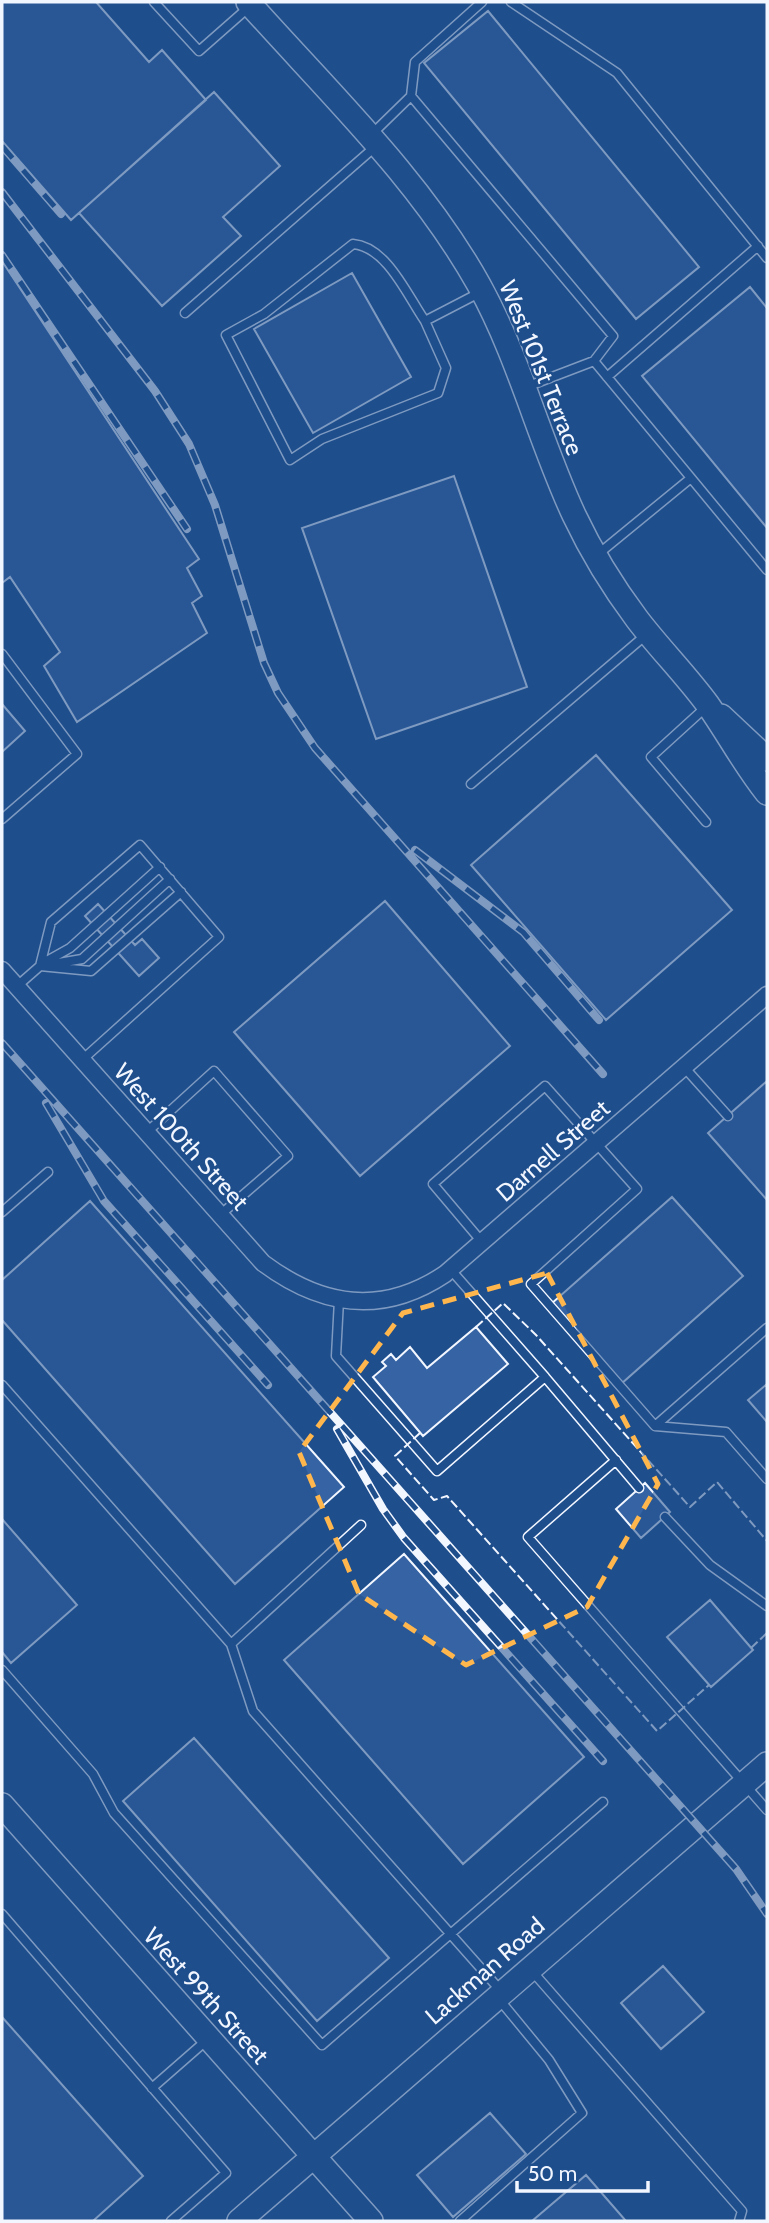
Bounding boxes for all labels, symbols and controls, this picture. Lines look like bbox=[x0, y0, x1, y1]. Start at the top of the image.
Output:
street label: West 101st Terrace bbox=[493, 276, 590, 459]
street label: West 100th Street bbox=[108, 1057, 255, 1216]
street label: Darnell Street bbox=[490, 1094, 615, 1208]
street label: Lackman Road bbox=[419, 1911, 550, 2030]
street label: West 99th Street bbox=[138, 1922, 275, 2070]
scale bar bbox=[517, 2150, 648, 2194]
text: 50 m bbox=[528, 2161, 577, 2186]

